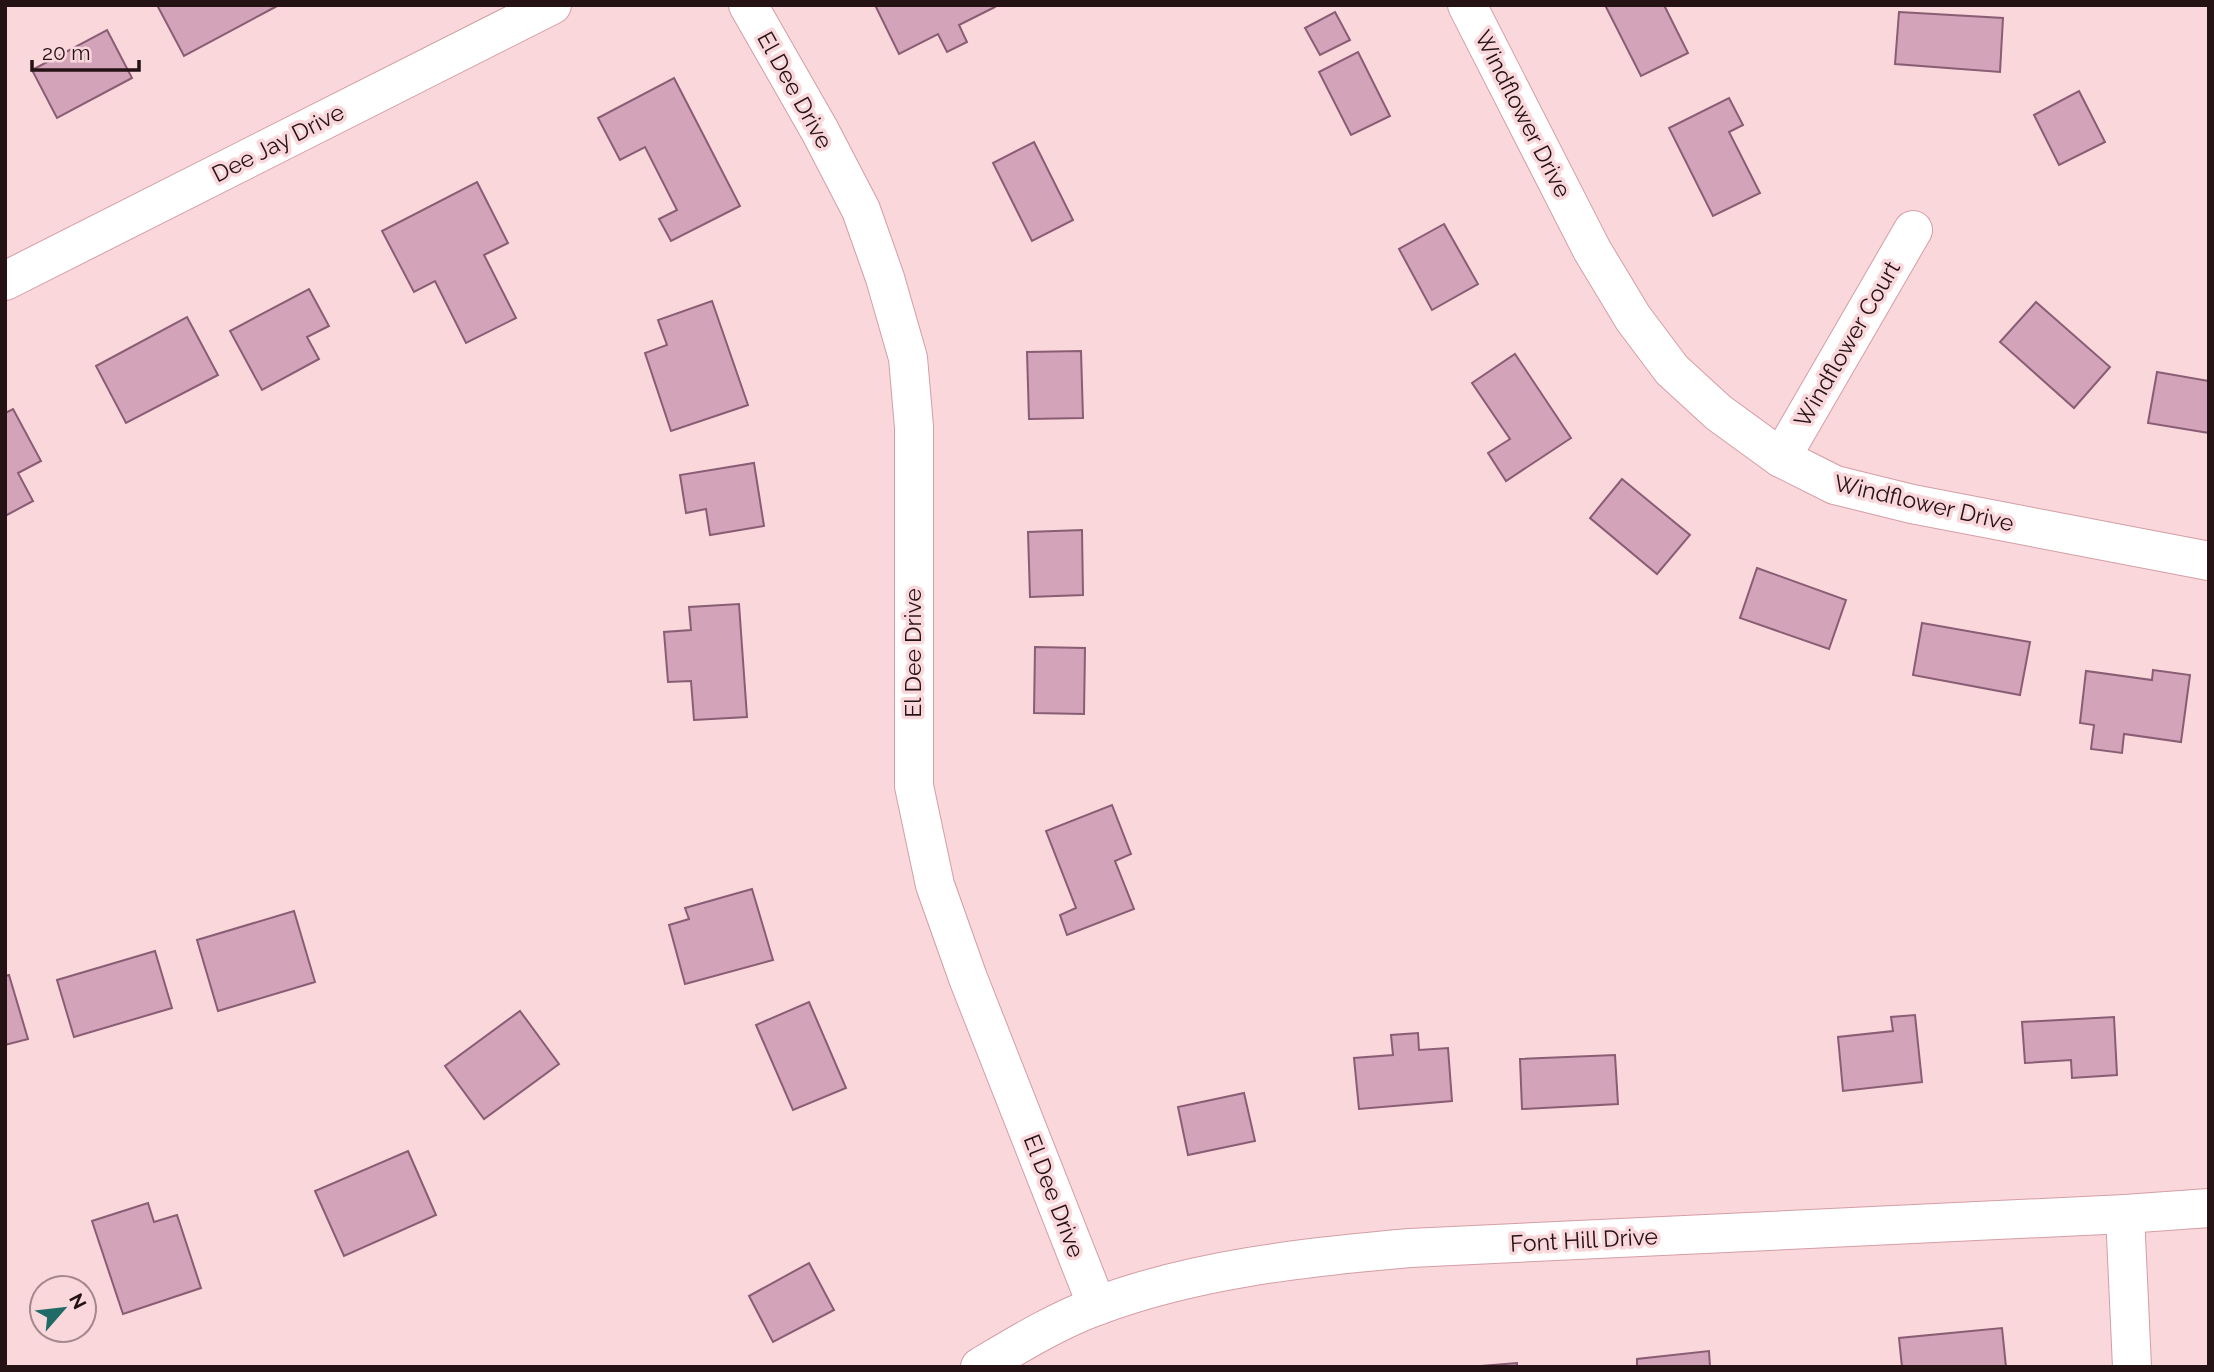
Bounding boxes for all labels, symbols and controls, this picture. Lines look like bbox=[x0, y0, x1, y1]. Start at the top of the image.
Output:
street label: Windflower Drive bbox=[1470, 26, 1577, 202]
street label: El Dee Drive bbox=[752, 27, 839, 153]
scale bar bbox=[32, 28, 138, 72]
text: 20 m bbox=[42, 40, 90, 65]
street label: Dee Jay Drive bbox=[207, 98, 348, 187]
street label: Windflower Court bbox=[1788, 256, 1905, 432]
street label: Windflower Drive bbox=[1832, 469, 2017, 536]
street label: El Dee Drive bbox=[899, 588, 926, 718]
street label: El Dee Drive bbox=[1019, 1130, 1090, 1261]
street label: Font Hill Drive bbox=[1509, 1222, 1659, 1257]
north arrow bbox=[28, 1274, 98, 1344]
text: N bbox=[65, 1289, 91, 1313]

